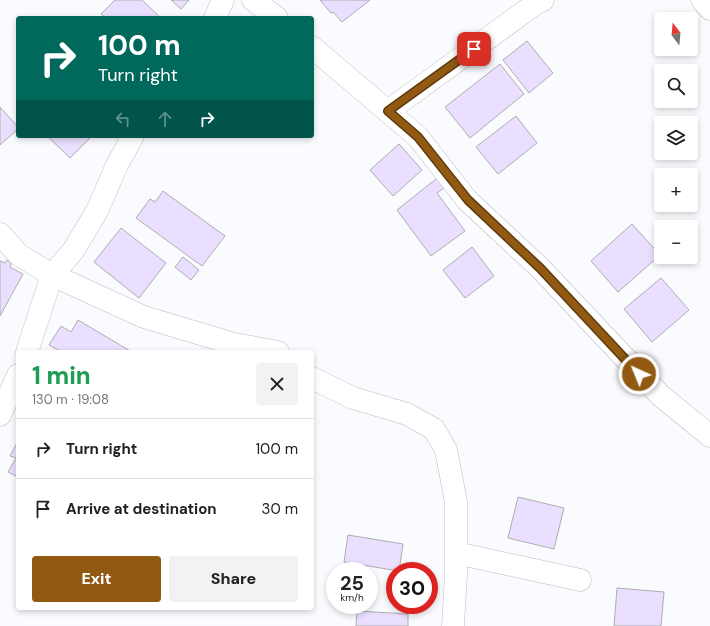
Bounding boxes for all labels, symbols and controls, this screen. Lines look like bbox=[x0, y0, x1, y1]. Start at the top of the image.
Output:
north arrow bbox=[654, 12, 698, 56]
map controls bbox=[654, 12, 698, 264]
text: 100 m bbox=[98, 27, 181, 64]
icon: right bbox=[32, 32, 84, 84]
pin bbox=[457, 32, 491, 66]
icon: arrive bbox=[463, 38, 485, 60]
text: Turn right bbox=[98, 63, 178, 87]
button: search bbox=[654, 64, 698, 108]
icon: left bbox=[112, 108, 134, 130]
icon: ahead bbox=[154, 108, 176, 130]
icon: right bbox=[196, 108, 218, 130]
button: layers bbox=[654, 116, 698, 160]
button: + bbox=[654, 168, 698, 212]
button: − bbox=[654, 220, 698, 264]
position arrow bbox=[618, 353, 660, 395]
text: 1 min bbox=[32, 360, 91, 391]
button: close bbox=[256, 363, 298, 405]
text: 130 m · 19:08 bbox=[32, 391, 109, 408]
icon: right bbox=[32, 438, 54, 460]
text: Turn right bbox=[66, 439, 137, 459]
text: 100 m bbox=[255, 439, 298, 459]
icon: arrive bbox=[32, 498, 54, 520]
text: Arrive at destination bbox=[66, 499, 217, 519]
text: 30 m bbox=[262, 499, 298, 519]
button: Exit bbox=[32, 556, 161, 602]
button: Share bbox=[169, 556, 298, 602]
speed limit sign: 30 bbox=[386, 562, 438, 614]
text: 25 bbox=[340, 570, 364, 596]
text: km/h bbox=[340, 591, 364, 604]

